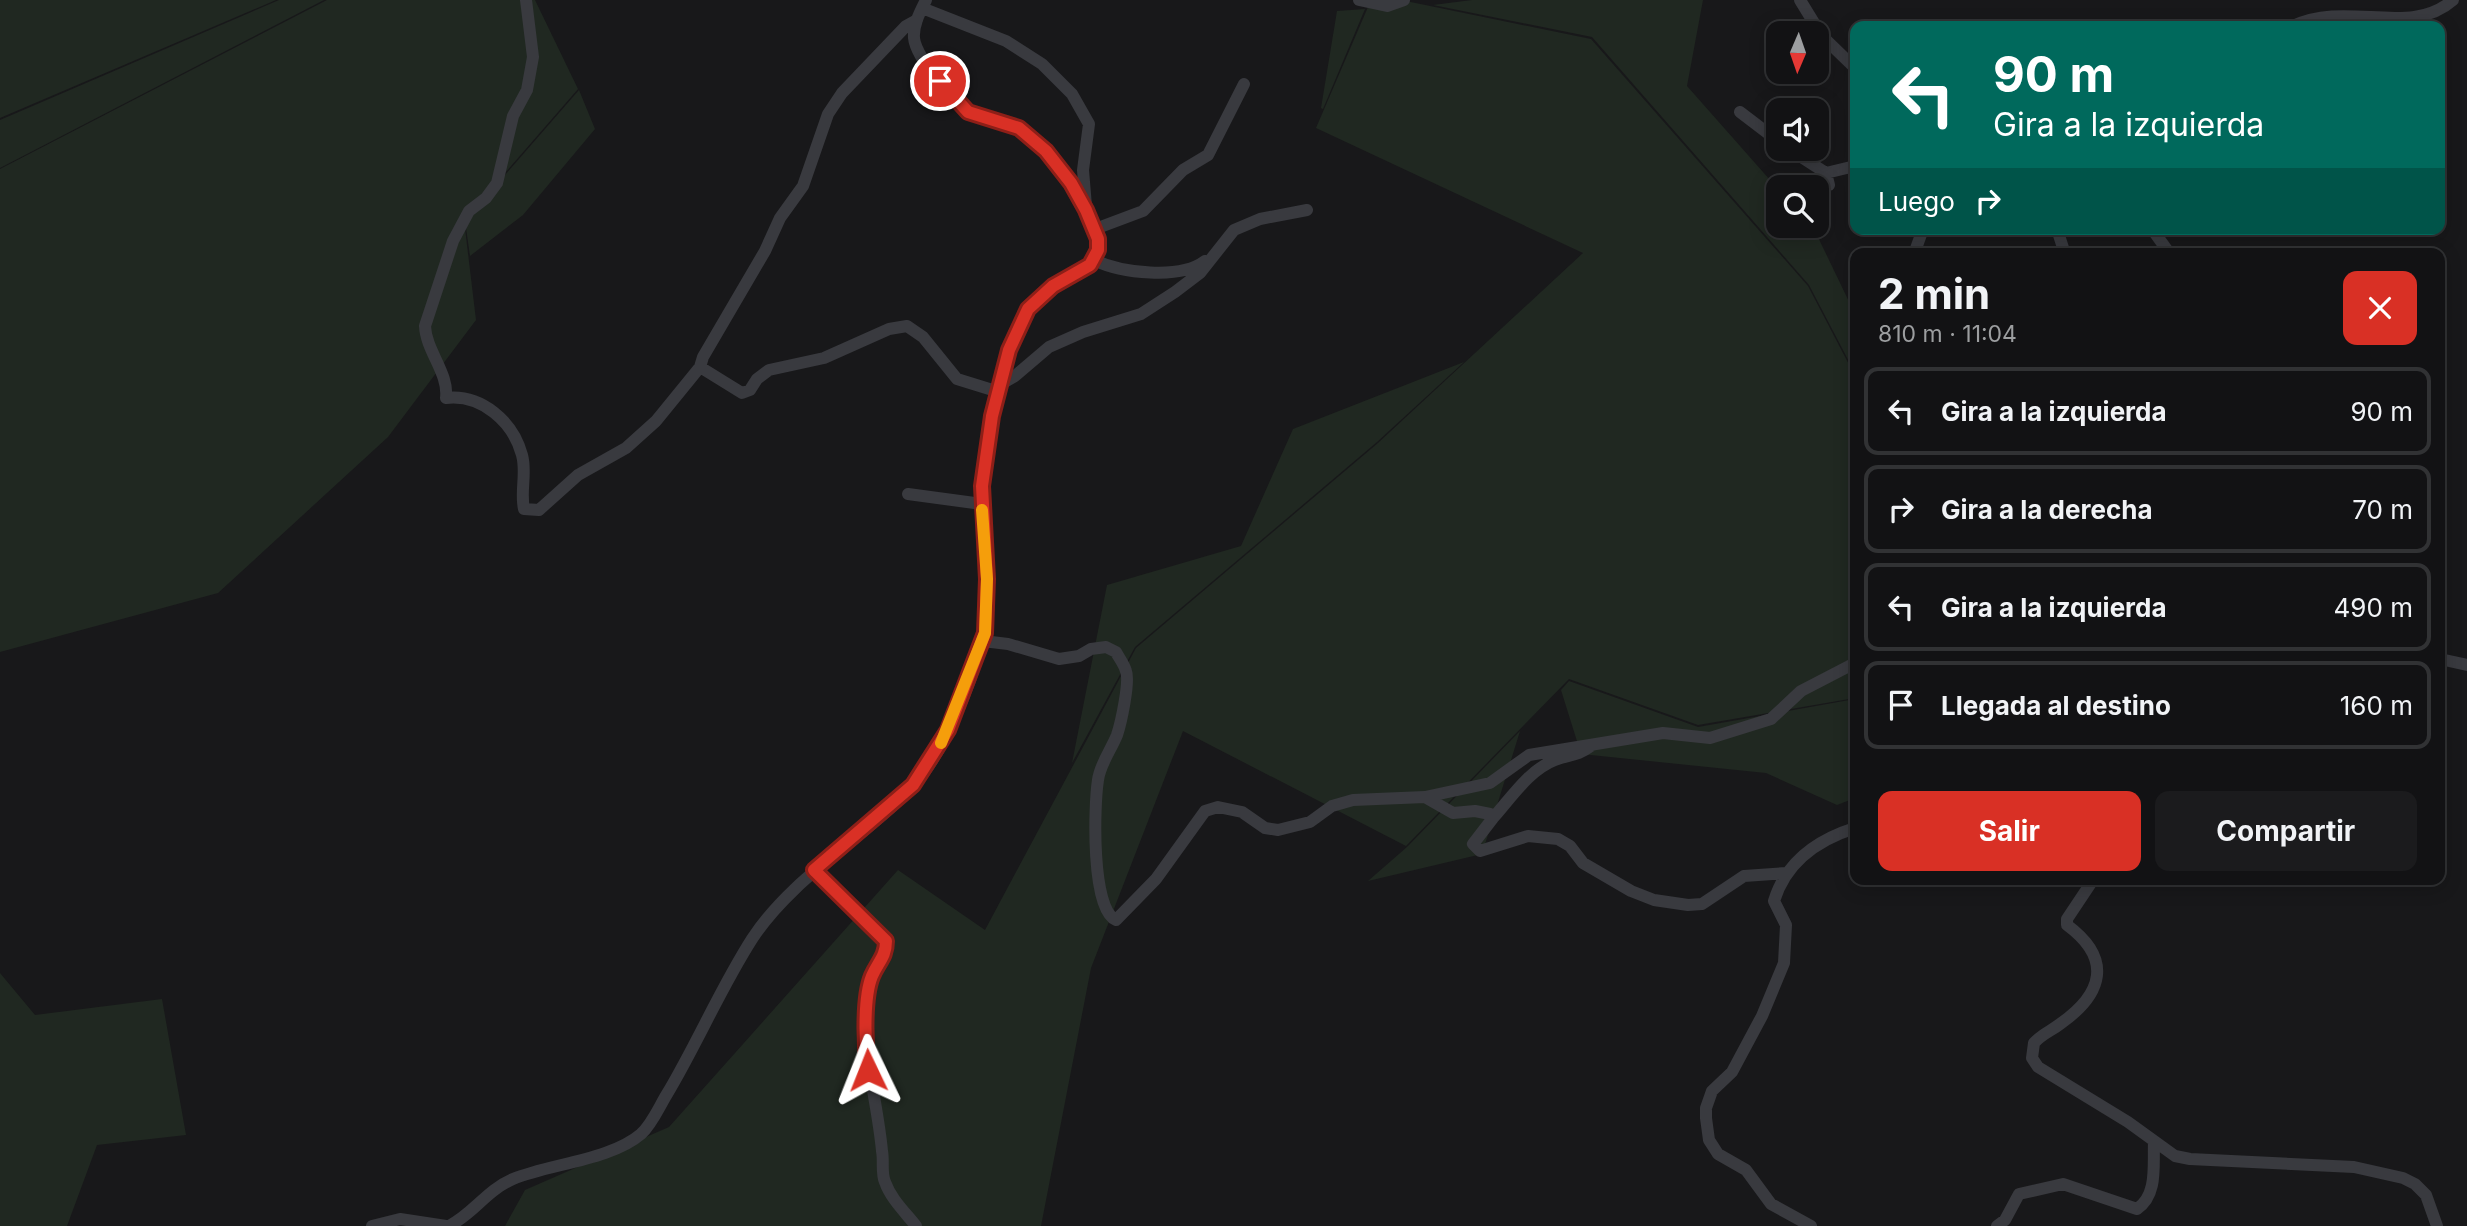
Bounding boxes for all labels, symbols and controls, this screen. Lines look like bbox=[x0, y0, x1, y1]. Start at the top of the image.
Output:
north arrow bbox=[1766, 21, 1829, 84]
map controls bbox=[1766, 21, 1829, 238]
text: 90 m bbox=[1993, 45, 2114, 104]
icon: left bbox=[1878, 49, 1969, 140]
pin bbox=[910, 51, 970, 111]
icon: arrive bbox=[921, 62, 959, 100]
button: sound bbox=[1766, 98, 1829, 161]
text: Gira a la izquierda bbox=[1993, 105, 2264, 144]
button: search bbox=[1766, 175, 1829, 238]
icon: right bbox=[1969, 182, 2007, 220]
text: Luego bbox=[1878, 186, 1955, 217]
text: 2 min bbox=[1878, 268, 1990, 319]
button: close bbox=[2343, 271, 2417, 345]
text: 810 m · 11:04 bbox=[1878, 320, 2017, 348]
icon: left bbox=[1882, 392, 1920, 430]
text: Gira a la izquierda bbox=[1941, 396, 2167, 427]
text: 90 m bbox=[2350, 396, 2413, 427]
icon: right bbox=[1882, 490, 1920, 528]
text: Gira a la derecha bbox=[1941, 494, 2153, 525]
text: 70 m bbox=[2352, 494, 2413, 525]
icon: left bbox=[1882, 588, 1920, 626]
text: Gira a la izquierda bbox=[1941, 592, 2167, 623]
text: 490 m bbox=[2334, 592, 2413, 623]
icon: arrive bbox=[1882, 686, 1920, 724]
text: Llegada al destino bbox=[1941, 690, 2171, 721]
text: 160 m bbox=[2340, 690, 2413, 721]
button: Salir bbox=[1878, 791, 2141, 871]
button: Compartir bbox=[2155, 791, 2417, 871]
position arrow bbox=[831, 1033, 905, 1107]

